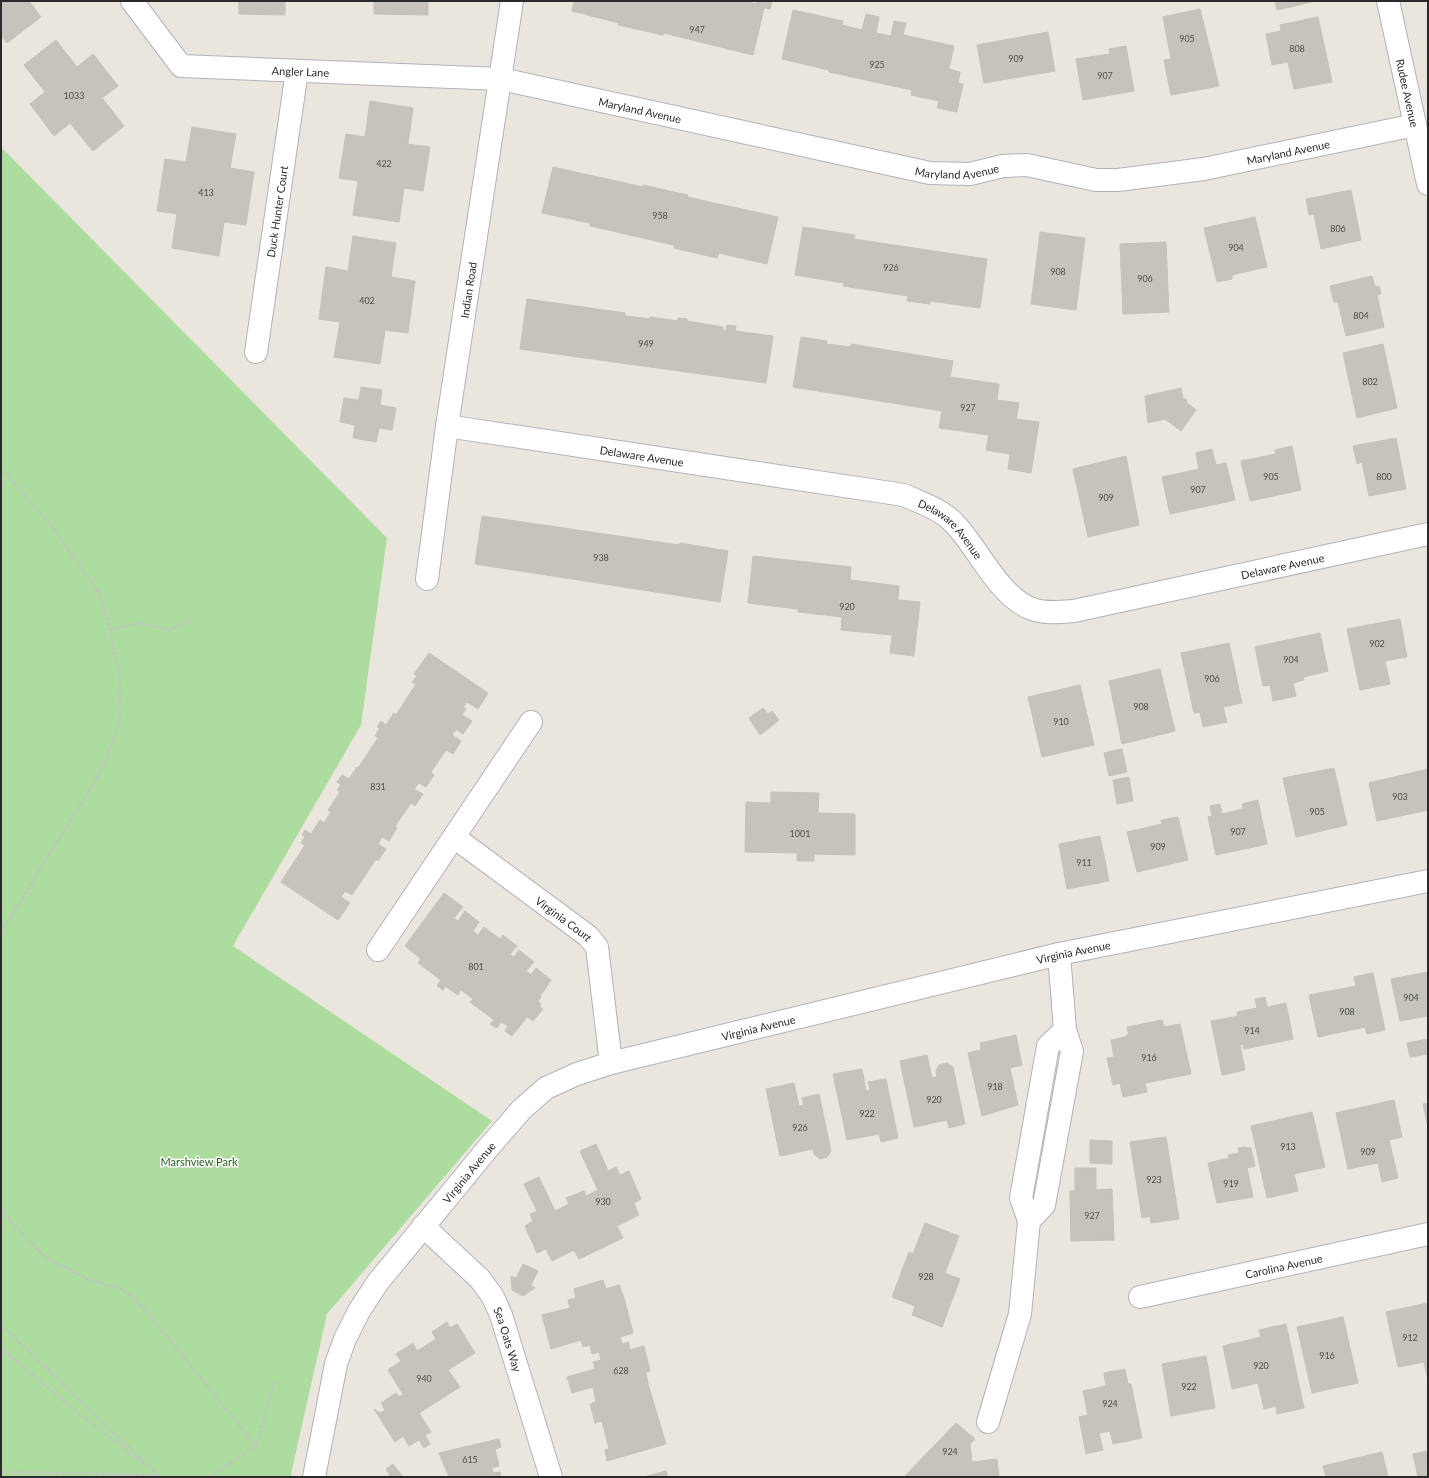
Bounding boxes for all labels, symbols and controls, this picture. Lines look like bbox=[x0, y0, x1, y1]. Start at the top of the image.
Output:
house number: 947 bbox=[689, 24, 705, 35]
house number: 905 bbox=[1179, 33, 1195, 44]
house number: 808 bbox=[1289, 43, 1305, 54]
house number: 909 bbox=[1008, 53, 1024, 64]
street label: Rudee Avenue bbox=[1394, 57, 1422, 128]
house number: 925 bbox=[869, 59, 885, 70]
street label: Angler Lane bbox=[272, 63, 330, 79]
house number: 907 bbox=[1097, 70, 1113, 81]
house number: 1033 bbox=[64, 90, 84, 101]
street label: Maryland Avenue bbox=[597, 94, 683, 125]
street label: Maryland Avenue bbox=[1245, 136, 1331, 166]
house number: 422 bbox=[376, 158, 392, 169]
street label: Maryland Avenue bbox=[914, 161, 1000, 181]
street label: Duck Hunter Court bbox=[263, 165, 290, 258]
house number: 413 bbox=[198, 187, 214, 198]
house number: 958 bbox=[652, 210, 668, 221]
house number: 806 bbox=[1330, 223, 1346, 234]
house number: 904 bbox=[1228, 242, 1244, 253]
street label: Indian Road bbox=[457, 261, 479, 319]
house number: 926 bbox=[883, 262, 899, 273]
house number: 908 bbox=[1050, 266, 1066, 277]
house number: 906 bbox=[1137, 273, 1153, 284]
house number: 402 bbox=[359, 295, 375, 306]
house number: 804 bbox=[1353, 310, 1369, 321]
house number: 949 bbox=[638, 338, 654, 349]
house number: 802 bbox=[1362, 376, 1378, 387]
house number: 927 bbox=[960, 402, 976, 413]
street label: Delaware Avenue bbox=[599, 443, 685, 468]
house number: 905 bbox=[1263, 471, 1279, 482]
house number: 800 bbox=[1376, 471, 1392, 482]
house number: 907 bbox=[1190, 484, 1206, 495]
house number: 909 bbox=[1098, 492, 1114, 503]
street label: Delaware Avenue bbox=[916, 496, 986, 561]
street label: Delaware Avenue bbox=[1240, 550, 1325, 581]
house number: 938 bbox=[593, 552, 609, 563]
house number: 920 bbox=[839, 601, 855, 612]
house number: 902 bbox=[1369, 638, 1385, 649]
house number: 904 bbox=[1283, 654, 1299, 665]
house number: 906 bbox=[1204, 673, 1220, 684]
house number: 908 bbox=[1133, 701, 1149, 712]
house number: 910 bbox=[1053, 716, 1069, 727]
house number: 831 bbox=[370, 781, 386, 792]
house number: 903 bbox=[1392, 791, 1408, 802]
house number: 905 bbox=[1309, 806, 1325, 817]
house number: 907 bbox=[1230, 826, 1246, 837]
house number: 1001 bbox=[790, 828, 810, 839]
house number: 909 bbox=[1150, 841, 1166, 852]
house number: 911 bbox=[1076, 857, 1092, 868]
street label: Virginia Court bbox=[533, 893, 596, 943]
street label: Virginia Avenue bbox=[1035, 937, 1112, 966]
house number: 801 bbox=[468, 961, 484, 972]
house number: 904 bbox=[1403, 992, 1419, 1003]
house number: 908 bbox=[1339, 1006, 1355, 1017]
street label: Virginia Avenue bbox=[720, 1012, 797, 1042]
house number: 914 bbox=[1244, 1025, 1260, 1036]
house number: 916 bbox=[1141, 1052, 1157, 1063]
house number: 918 bbox=[987, 1081, 1003, 1092]
house number: 920 bbox=[926, 1094, 942, 1105]
house number: 922 bbox=[859, 1108, 875, 1119]
house number: 926 bbox=[792, 1122, 808, 1133]
street label: Virginia Avenue bbox=[439, 1139, 498, 1205]
house number: 913 bbox=[1280, 1141, 1296, 1152]
house number: 909 bbox=[1360, 1146, 1376, 1157]
park label: Marshview Park bbox=[160, 1155, 238, 1168]
house number: 923 bbox=[1146, 1174, 1162, 1185]
house number: 919 bbox=[1223, 1178, 1239, 1189]
house number: 930 bbox=[595, 1196, 611, 1207]
house number: 927 bbox=[1084, 1210, 1100, 1221]
street label: Carolina Avenue bbox=[1244, 1251, 1324, 1280]
house number: 928 bbox=[918, 1271, 934, 1282]
street label: Sea Oats Way bbox=[492, 1305, 525, 1374]
house number: 912 bbox=[1402, 1332, 1418, 1343]
house number: 916 bbox=[1319, 1350, 1335, 1361]
house number: 920 bbox=[1253, 1360, 1269, 1371]
house number: 628 bbox=[613, 1365, 629, 1376]
house number: 940 bbox=[416, 1373, 432, 1384]
house number: 922 bbox=[1181, 1381, 1197, 1392]
house number: 924 bbox=[1102, 1398, 1118, 1409]
house number: 924 bbox=[942, 1446, 958, 1457]
house number: 615 bbox=[462, 1454, 478, 1465]

